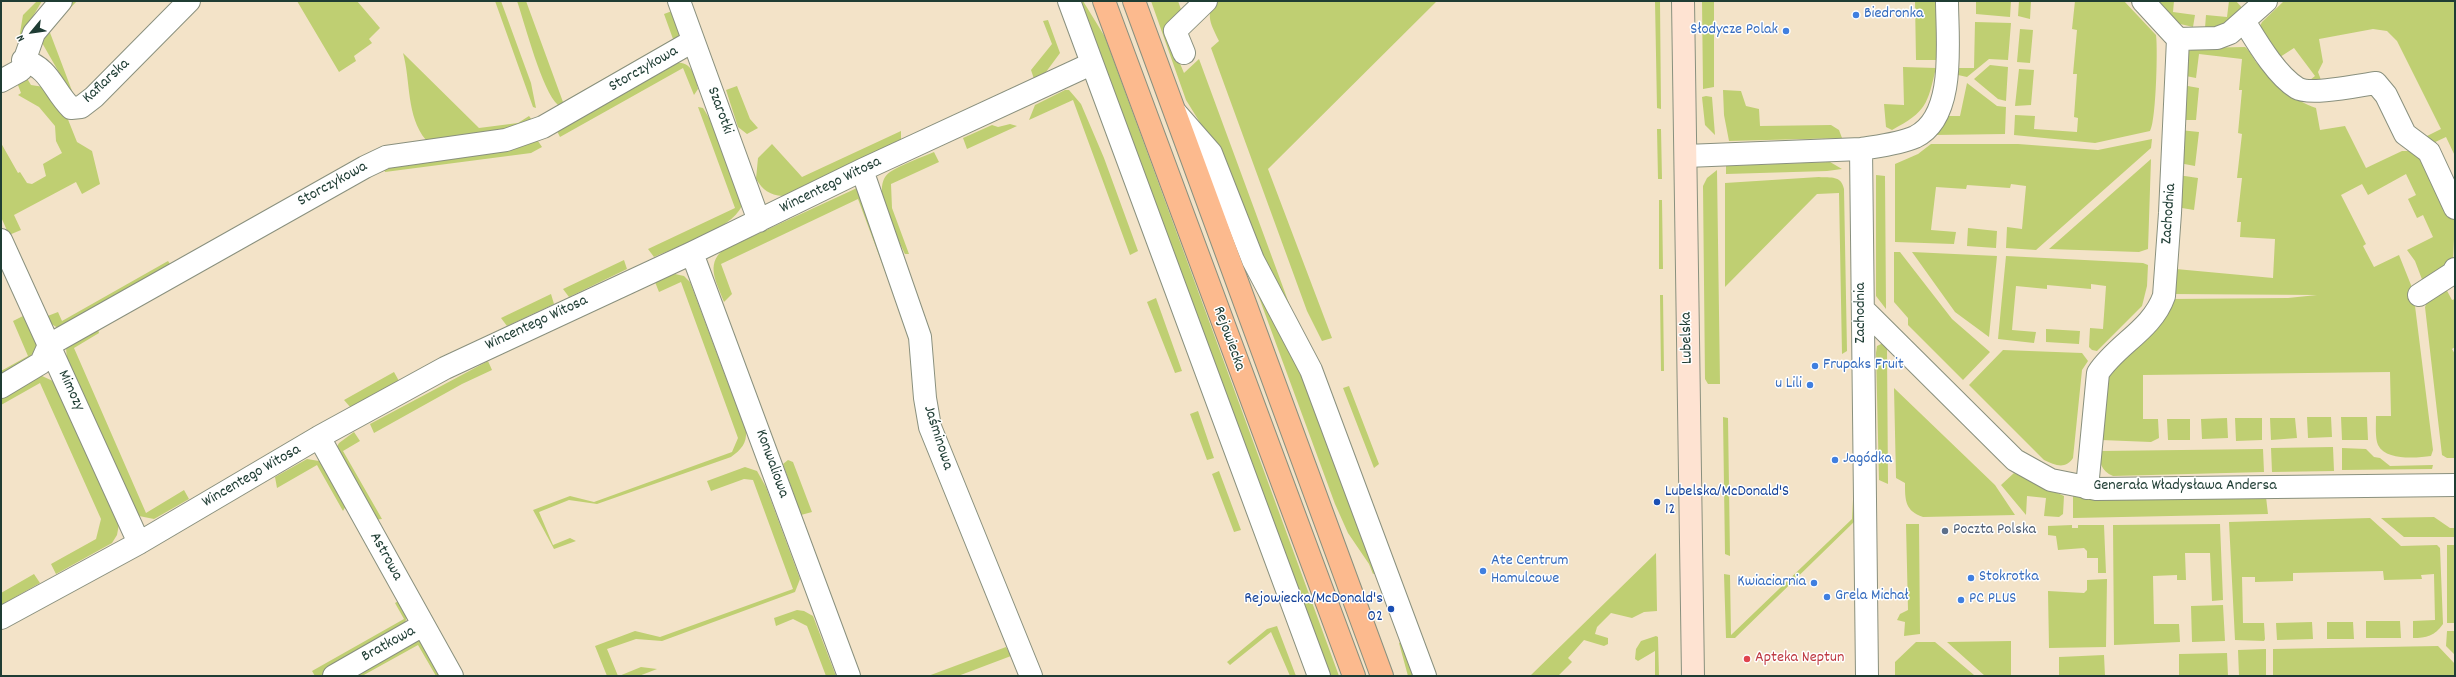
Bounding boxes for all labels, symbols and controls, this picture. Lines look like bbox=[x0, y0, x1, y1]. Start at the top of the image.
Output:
place label: Biedronka bbox=[1864, 5, 1924, 25]
marker: Biedronka bbox=[1851, 10, 1861, 20]
north arrow bbox=[12, 12, 52, 52]
place label: Słodycze Polak bbox=[1690, 21, 1778, 41]
marker: Słodycze Polak bbox=[1781, 26, 1791, 36]
text: N bbox=[13, 32, 30, 44]
street label: Storczykowa bbox=[606, 43, 682, 97]
street label: Kaflarska bbox=[80, 56, 134, 108]
street label: Szarotki bbox=[702, 85, 736, 137]
street label: Wincentego Witosa bbox=[777, 153, 885, 219]
street label: Storczykowa bbox=[295, 158, 371, 212]
street label: Zachodnia bbox=[2158, 183, 2182, 245]
street label: Zachodnia bbox=[1852, 283, 1872, 343]
street label: Wincentego Witosa bbox=[483, 292, 591, 356]
street label: Rejowiecka bbox=[1208, 304, 1248, 374]
street label: Lubelska bbox=[1678, 312, 1698, 364]
place label: Frupaks Fruit bbox=[1823, 356, 1904, 376]
marker: Frupaks Fruit bbox=[1810, 361, 1820, 371]
street label: Mimozy bbox=[52, 367, 88, 415]
place label: u Lili bbox=[1775, 375, 1802, 395]
marker: u Lili bbox=[1805, 380, 1815, 390]
street label: Jaśminowa bbox=[918, 403, 956, 473]
street label: Konwaliowa bbox=[750, 427, 792, 501]
street label: Wincentego Witosa bbox=[199, 441, 305, 513]
place label: Jagódka bbox=[1843, 450, 1892, 470]
marker: Jagódka bbox=[1830, 455, 1840, 465]
street label: Generała Władysława Andersa bbox=[2093, 477, 2277, 497]
place label: Lubelska/McDonald'S 12 bbox=[1665, 483, 1789, 521]
marker: Lubelska/McDonald'S 12 bbox=[1652, 497, 1662, 507]
place label: Poczta Polska bbox=[1953, 521, 2036, 541]
marker: Poczta Polska bbox=[1940, 526, 1950, 536]
street label: Astrowa bbox=[364, 530, 406, 584]
place label: Ate Centrum Hamulcowe bbox=[1491, 552, 1568, 590]
marker: Ate Centrum Hamulcowe bbox=[1478, 566, 1488, 576]
place label: Stokrotka bbox=[1979, 568, 2039, 588]
place label: Kwiaciarnia bbox=[1737, 573, 1806, 593]
marker: Stokrotka bbox=[1966, 573, 1976, 583]
marker: Kwiaciarnia bbox=[1809, 578, 1819, 588]
place label: Grela Michał bbox=[1835, 587, 1909, 607]
place label: Rejowiecka/McDonald's 02 bbox=[1244, 590, 1383, 628]
place label: PC PLUS bbox=[1969, 590, 2016, 610]
marker: Grela Michał bbox=[1822, 592, 1832, 602]
marker: PC PLUS bbox=[1956, 595, 1966, 605]
marker: Rejowiecka/McDonald's 02 bbox=[1386, 604, 1396, 614]
street label: Bratkowa bbox=[359, 622, 419, 668]
place label: Apteka Neptun bbox=[1755, 649, 1844, 669]
marker: Apteka Neptun bbox=[1742, 654, 1752, 664]

